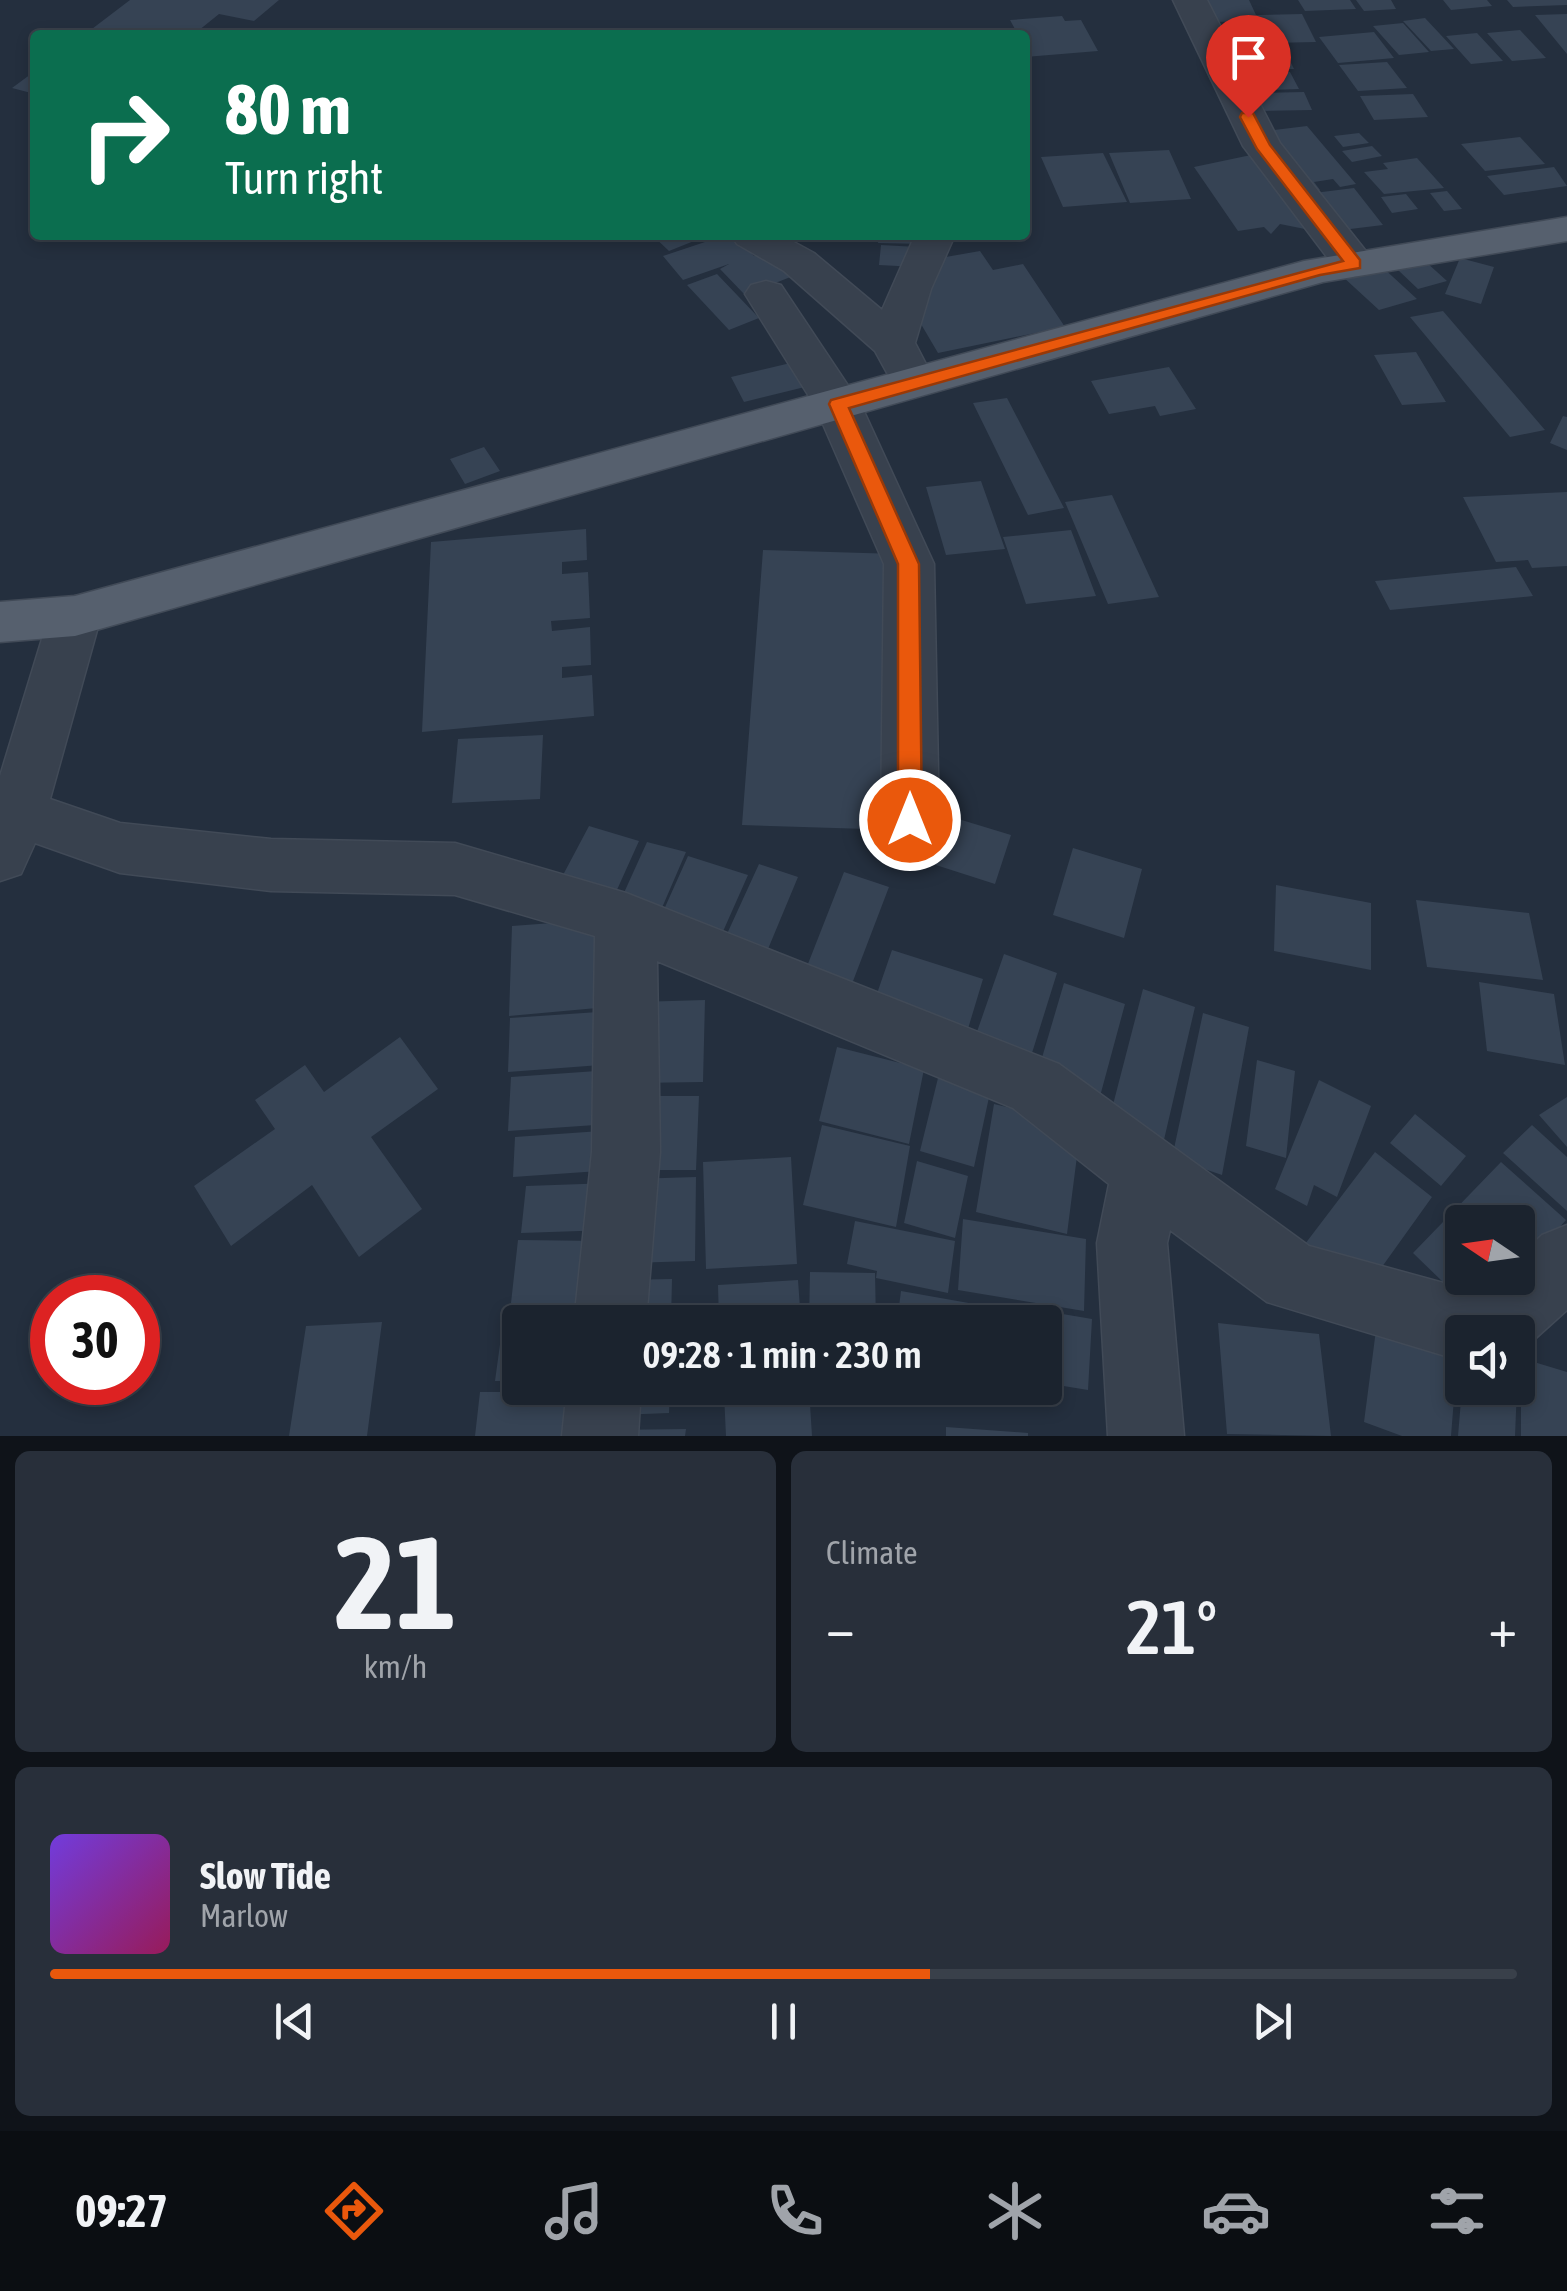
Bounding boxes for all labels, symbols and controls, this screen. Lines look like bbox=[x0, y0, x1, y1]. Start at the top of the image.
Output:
pin bbox=[1206, 15, 1291, 118]
icon: arrive bbox=[1221, 30, 1276, 85]
text: 80 m bbox=[225, 69, 351, 149]
icon: right bbox=[60, 70, 190, 200]
text: Turn right bbox=[225, 152, 383, 204]
position arrow bbox=[858, 768, 962, 872]
north arrow bbox=[1445, 1205, 1535, 1295]
map controls bbox=[1445, 1205, 1535, 1405]
speed limit sign: 30 bbox=[30, 1275, 160, 1405]
button: sound bbox=[1445, 1315, 1535, 1405]
text: 09:28 · 1 min · 230 m bbox=[642, 1333, 922, 1376]
text: 21 bbox=[334, 1508, 457, 1657]
text: Climate bbox=[826, 1534, 918, 1571]
text: 21° bbox=[1126, 1584, 1217, 1670]
text: − bbox=[826, 1596, 855, 1659]
text: + bbox=[1488, 1596, 1517, 1659]
text: km/h bbox=[364, 1648, 427, 1685]
text: Slow Tide bbox=[200, 1854, 331, 1897]
text: Marlow bbox=[200, 1897, 288, 1934]
icon: previous bbox=[267, 1994, 322, 2049]
icon: pause bbox=[756, 1994, 811, 2049]
icon: next bbox=[1245, 1994, 1300, 2049]
icon: directions bbox=[319, 2176, 389, 2246]
icon: music bbox=[539, 2176, 609, 2246]
icon: phone bbox=[760, 2176, 830, 2246]
icon: climate bbox=[980, 2176, 1050, 2246]
icon: car bbox=[1201, 2176, 1271, 2246]
icon: filters bbox=[1422, 2176, 1492, 2246]
text: 09:27 bbox=[75, 2185, 168, 2237]

